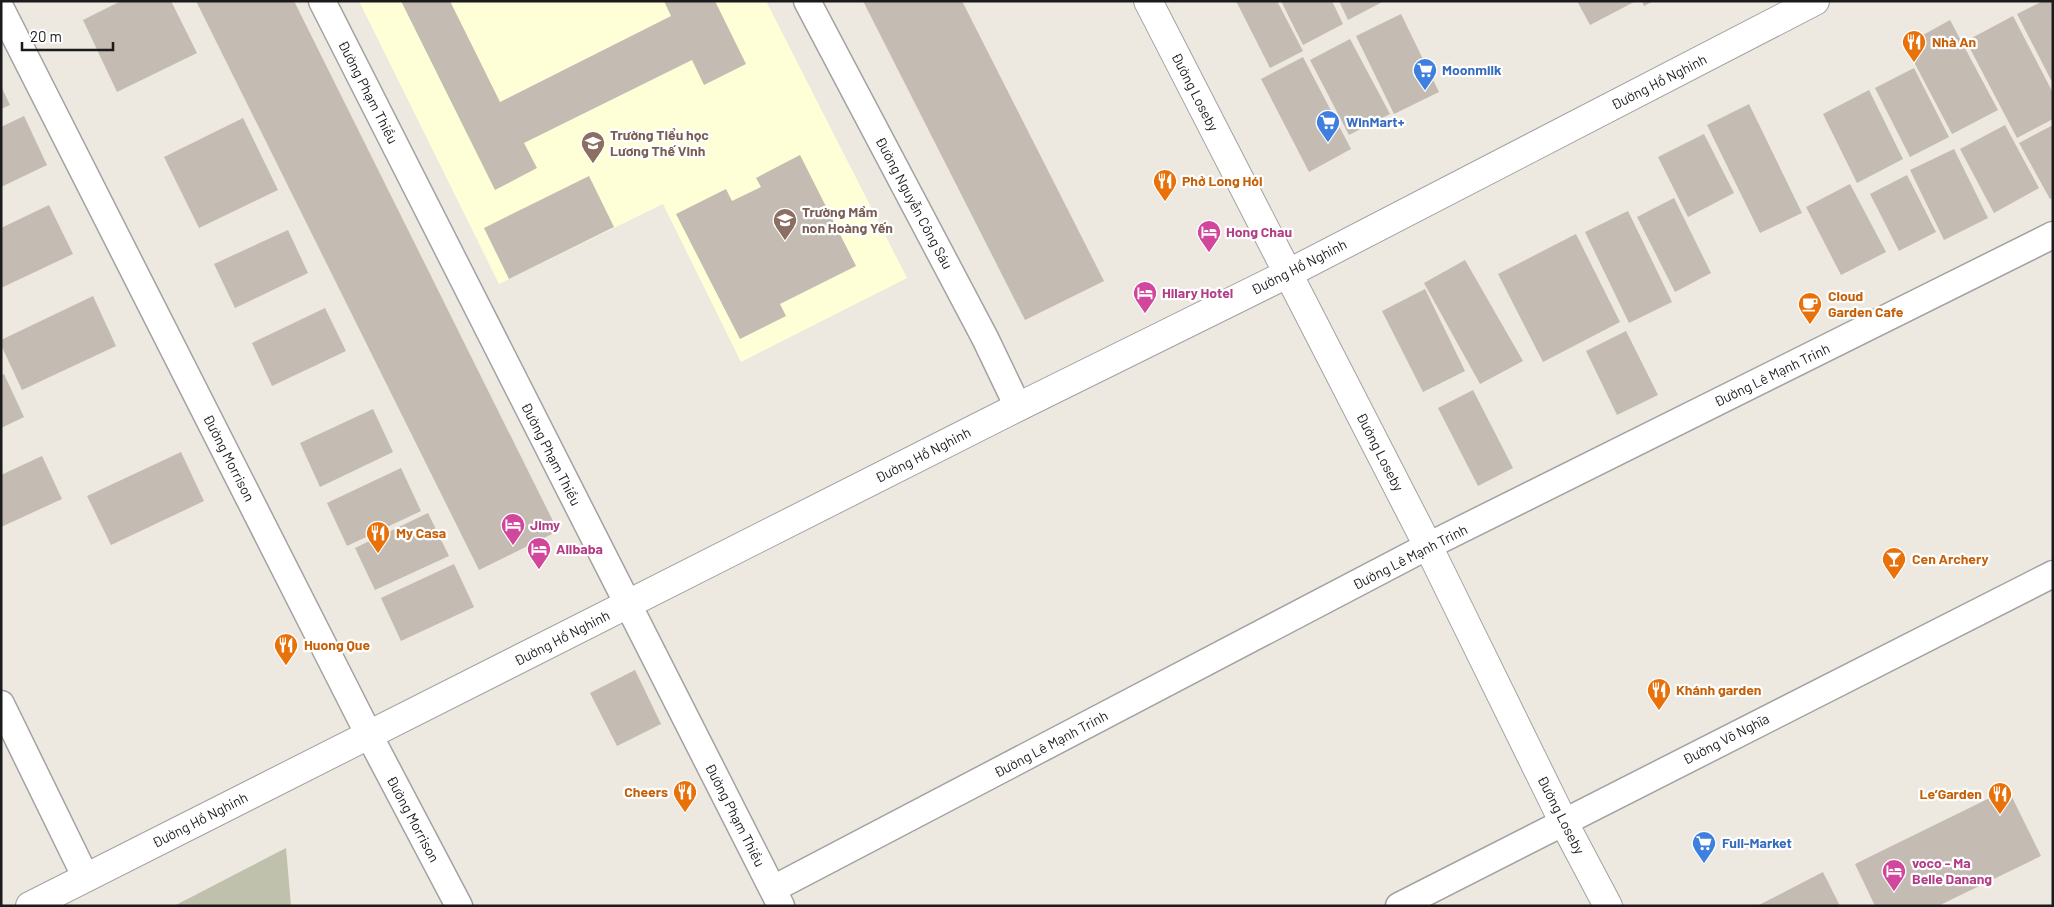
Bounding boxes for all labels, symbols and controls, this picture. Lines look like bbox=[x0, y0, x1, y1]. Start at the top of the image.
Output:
scale bar bbox=[22, 20, 114, 52]
text: 20 m bbox=[30, 27, 62, 45]
restaurant icon: Nhà An bbox=[1901, 29, 1927, 63]
place label: Nhà An bbox=[1932, 33, 1976, 50]
street label: Đường Phạm Thiều bbox=[335, 37, 402, 146]
street label: Đường Loseby bbox=[1168, 50, 1223, 134]
street label: Đường Hồ Nghinh bbox=[1608, 50, 1709, 113]
supermarket icon: Moonmilk bbox=[1412, 57, 1438, 91]
place label: Moonmilk bbox=[1442, 61, 1502, 78]
supermarket icon: WinMart+ bbox=[1315, 109, 1341, 143]
place label: WinMart+ bbox=[1346, 113, 1405, 130]
place label: Trường Tiểu học Lương Thế Vinh bbox=[610, 126, 709, 159]
school or university icon: Trường Tiểu học Lương Thế Vinh bbox=[580, 130, 606, 164]
street label: Đường Nguyễn Công Sáu bbox=[872, 134, 957, 272]
restaurant icon: Phở Long Hói bbox=[1152, 168, 1178, 202]
place label: Phở Long Hói bbox=[1182, 172, 1263, 189]
place label: Trường Mầm non Hoàng Yến bbox=[802, 203, 893, 236]
school or university icon: Trường Mầm non Hoàng Yến bbox=[772, 207, 798, 241]
hotel icon: Hong Chau bbox=[1196, 219, 1222, 253]
place label: Hong Chau bbox=[1226, 223, 1292, 240]
street label: Đường Hồ Nghinh bbox=[1248, 235, 1349, 298]
hotel icon: Hilary Hotel bbox=[1132, 280, 1158, 314]
place label: Hilary Hotel bbox=[1162, 284, 1233, 301]
place label: Cloud Garden Cafe bbox=[1828, 287, 1904, 320]
cafe icon: Cloud Garden Cafe bbox=[1797, 291, 1823, 325]
street label: Đường Lê Mạnh Trinh bbox=[1711, 339, 1832, 410]
street label: Đường Phạm Thiều bbox=[518, 399, 585, 508]
street label: Đường Loseby bbox=[1353, 410, 1408, 494]
street label: Đường Morrison bbox=[200, 411, 259, 504]
street label: Đường Hồ Nghinh bbox=[872, 423, 973, 486]
hotel icon: Jimy bbox=[500, 512, 526, 546]
place label: Jimy bbox=[530, 516, 560, 533]
restaurant icon: My Casa bbox=[365, 520, 391, 554]
street label: Đường Lê Mạnh Trinh bbox=[1350, 520, 1470, 593]
place label: My Casa bbox=[396, 524, 446, 541]
hotel icon: Alibaba bbox=[526, 536, 552, 570]
place label: Alibaba bbox=[556, 540, 603, 557]
bar icon: Cen Archery bbox=[1881, 546, 1907, 580]
place label: Cen Archery bbox=[1912, 550, 1989, 567]
street label: Đường Hồ Nghinh bbox=[511, 606, 612, 669]
restaurant icon: Huong Que bbox=[273, 632, 299, 666]
place label: Huong Que bbox=[304, 636, 370, 653]
restaurant icon: Khánh garden bbox=[1646, 677, 1672, 711]
place label: Khánh garden bbox=[1676, 681, 1762, 698]
street label: Đường Lê Mạnh Trinh bbox=[991, 706, 1111, 781]
street label: Đường Võ Nghĩa bbox=[1680, 709, 1772, 768]
street label: Đường Phạm Thiều bbox=[702, 760, 769, 869]
street label: Đường Morrison bbox=[384, 773, 443, 865]
street label: Đường Loseby bbox=[1534, 773, 1589, 857]
restaurant icon: Cheers bbox=[672, 779, 698, 813]
restaurant icon: Le’Garden bbox=[1987, 781, 2013, 815]
place label: Cheers bbox=[624, 783, 668, 800]
place label: Le’Garden bbox=[1920, 785, 1982, 802]
street label: Đường Hồ Nghinh bbox=[149, 788, 250, 851]
supermarket icon: Full-Market bbox=[1691, 830, 1717, 864]
place label: Full-Market bbox=[1722, 834, 1792, 851]
place label: voco - Ma Belle Danang bbox=[1912, 854, 1992, 887]
hotel icon: voco - Ma Belle Danang bbox=[1881, 858, 1907, 892]

